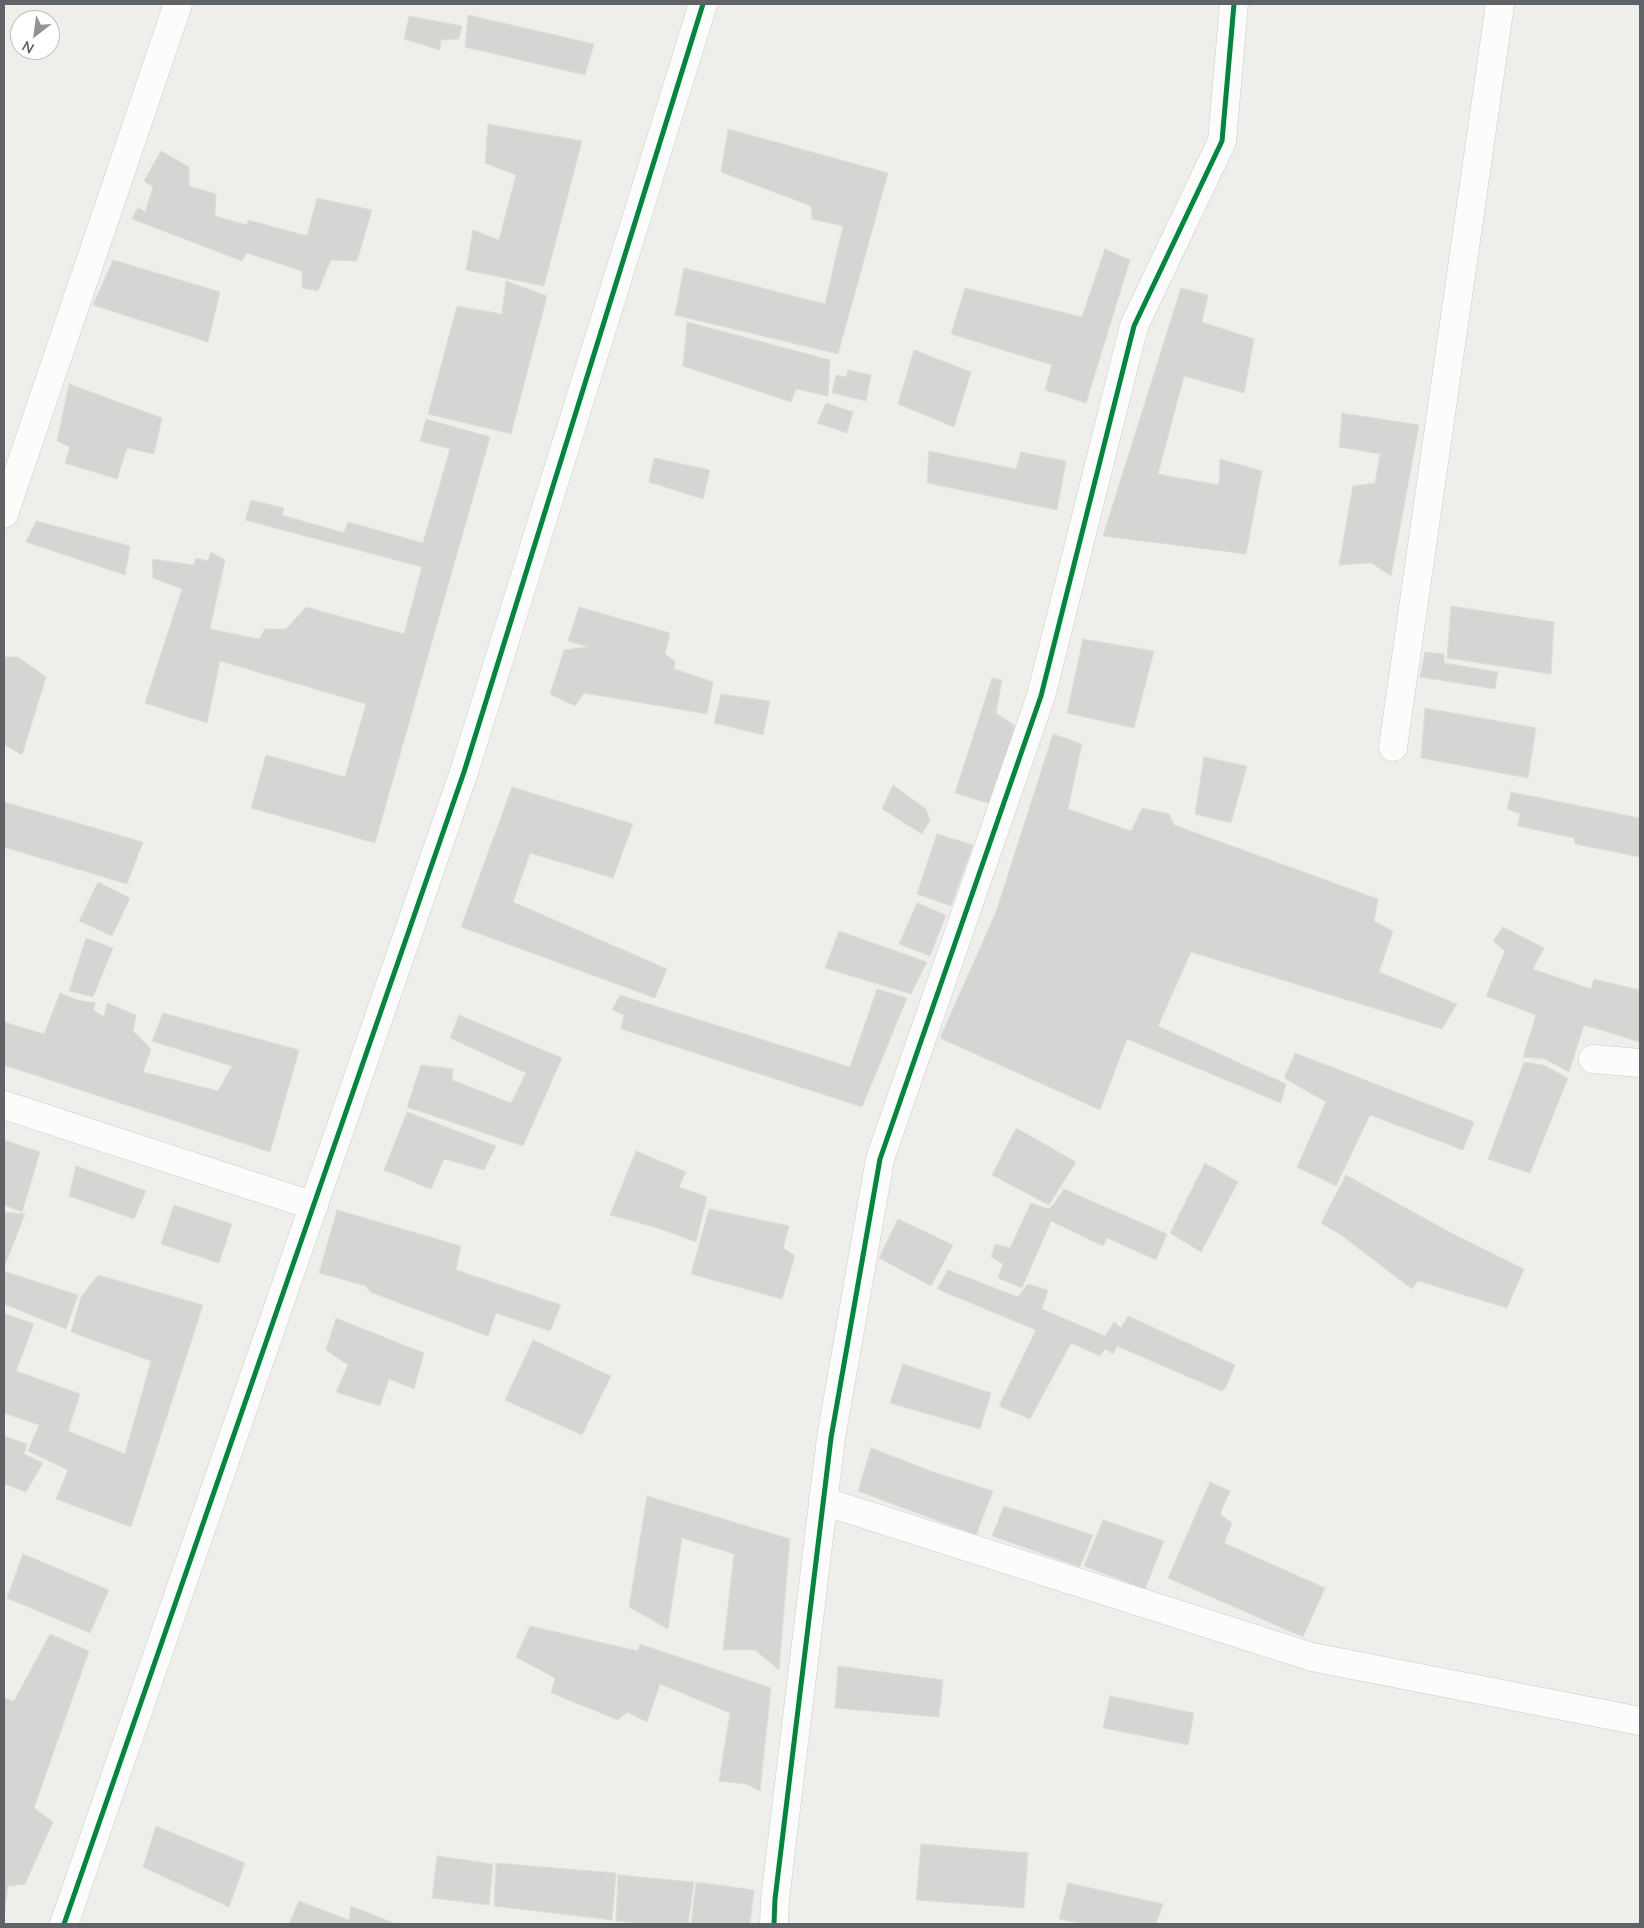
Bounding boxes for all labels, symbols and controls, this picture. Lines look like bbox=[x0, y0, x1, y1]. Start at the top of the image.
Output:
north arrow bbox=[10, 10, 60, 60]
text: N bbox=[19, 38, 37, 58]

